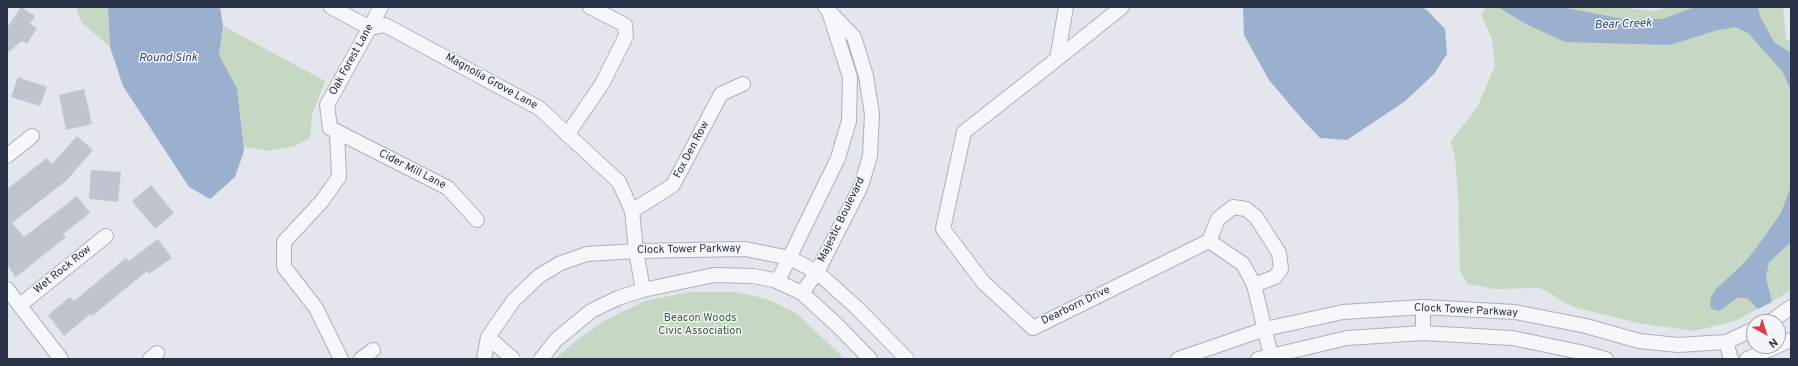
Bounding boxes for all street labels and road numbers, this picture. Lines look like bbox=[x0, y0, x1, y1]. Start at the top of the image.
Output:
street label: Oak Forest Lane bbox=[327, 22, 377, 98]
street label: Magnolia Grove Lane bbox=[443, 51, 539, 113]
street label: Fox Den Row bbox=[671, 119, 713, 181]
street label: Cider Mill Lane bbox=[376, 147, 448, 193]
street label: Majestic Boulevard bbox=[816, 175, 868, 265]
street label: Clock Tower Parkway bbox=[637, 242, 741, 258]
street label: Wet Rock Row bbox=[32, 243, 94, 297]
street label: Dearborn Drive bbox=[1039, 284, 1113, 328]
street label: Clock Tower Parkway bbox=[1414, 302, 1518, 320]

